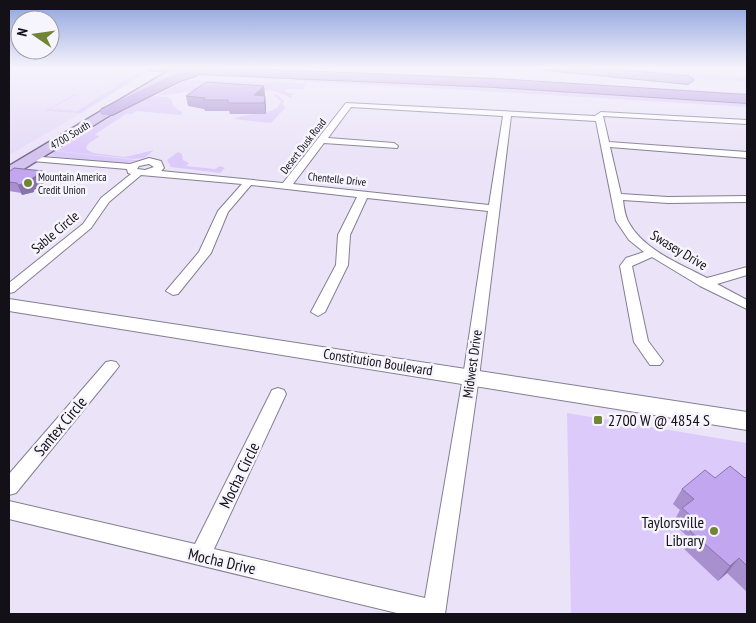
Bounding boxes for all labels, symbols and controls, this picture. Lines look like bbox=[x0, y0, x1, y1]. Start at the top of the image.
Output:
north arrow bbox=[10, 10, 60, 60]
text: N bbox=[13, 26, 32, 38]
street label: Desert Dusk Road bbox=[277, 115, 329, 177]
street label: 4700 South bbox=[47, 118, 93, 152]
street label: Chentelle Drive bbox=[307, 169, 367, 189]
place label: Mountain America Credit Union bbox=[38, 170, 107, 197]
marker: Mountain America Credit Union bbox=[22, 177, 34, 189]
street label: Sable Circle bbox=[27, 207, 83, 257]
street label: Swasey Drive bbox=[647, 226, 711, 274]
street label: Midwest Drive bbox=[458, 328, 486, 399]
street label: Constitution Boulevard bbox=[322, 344, 434, 380]
street label: Santex Circle bbox=[29, 392, 91, 460]
place label: 2700 W @ 4854 S bbox=[608, 410, 710, 430]
marker: 2700 W @ 4854 S bbox=[592, 414, 604, 426]
street label: Mocha Circle bbox=[214, 439, 264, 511]
place label: Taylorsville Library bbox=[642, 512, 704, 550]
marker: Taylorsville Library bbox=[708, 525, 720, 537]
street label: Mocha Drive bbox=[186, 544, 258, 578]

